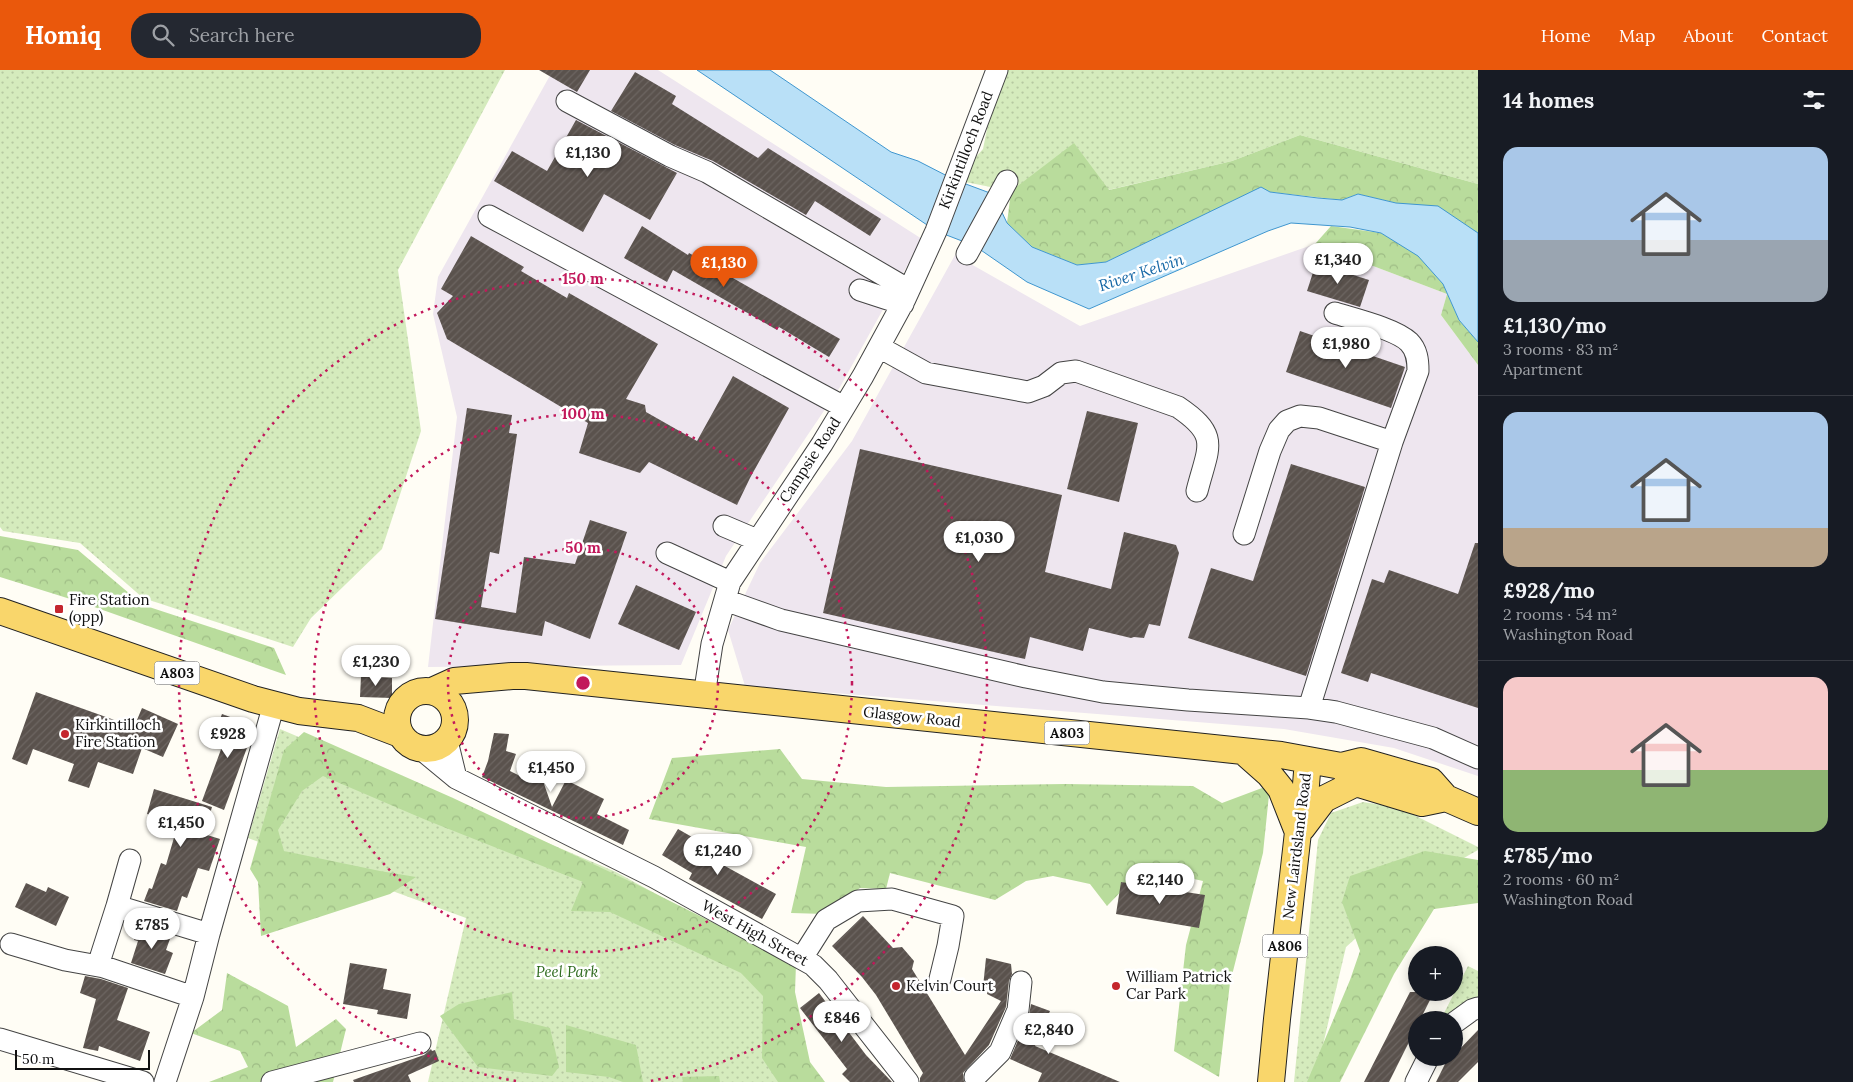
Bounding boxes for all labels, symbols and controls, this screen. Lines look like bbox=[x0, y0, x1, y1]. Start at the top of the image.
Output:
search box bbox=[131, 13, 481, 58]
text: Homiq bbox=[25, 20, 101, 51]
icon: search bbox=[149, 21, 177, 49]
text: Search here bbox=[189, 23, 295, 47]
text: Home bbox=[1541, 24, 1591, 47]
text: Map bbox=[1619, 24, 1655, 47]
text: About bbox=[1683, 24, 1733, 47]
text: Contact bbox=[1761, 24, 1828, 47]
icon: filters bbox=[1800, 86, 1828, 114]
text: 14 homes bbox=[1503, 87, 1594, 114]
street label: Kirkintilloch Road bbox=[934, 88, 997, 211]
pin: £1,130 bbox=[547, 136, 629, 178]
text: £1,130 bbox=[565, 142, 611, 162]
icon: home bbox=[1621, 179, 1711, 269]
pin: £1,340 bbox=[1297, 242, 1379, 285]
pin: £1,130 bbox=[683, 246, 765, 288]
water label: River Kelvin bbox=[1096, 249, 1186, 295]
text: £1,340 bbox=[1314, 249, 1362, 269]
text: £1,130 bbox=[701, 252, 747, 272]
text: 150 m bbox=[562, 269, 604, 288]
text: £1,130/mo bbox=[1503, 312, 1606, 339]
pin: £1,980 bbox=[1305, 326, 1387, 369]
text: £1,980 bbox=[1322, 333, 1370, 353]
text: 3 rooms · 83 m² bbox=[1503, 339, 1618, 359]
text: Apartment bbox=[1503, 359, 1583, 379]
text: 100 m bbox=[562, 404, 605, 423]
street label: Campsie Road bbox=[775, 413, 844, 506]
icon: home bbox=[1621, 445, 1711, 535]
pin: £1,030 bbox=[938, 520, 1020, 563]
text: £1,030 bbox=[955, 527, 1003, 547]
text: 50 m bbox=[565, 538, 601, 557]
text: £928/mo bbox=[1503, 577, 1595, 604]
place label: Fire Station (opp) bbox=[69, 590, 150, 627]
marker: Fire Station (opp) bbox=[53, 603, 65, 615]
text: 2 rooms · 54 m² bbox=[1503, 604, 1618, 624]
text: Washington Road bbox=[1503, 624, 1633, 644]
pin: £1,230 bbox=[335, 644, 417, 687]
text: £1,230 bbox=[352, 651, 400, 671]
road number: A803 bbox=[154, 662, 200, 684]
centre of rings bbox=[574, 674, 592, 692]
street label: Glasgow Road bbox=[862, 702, 962, 731]
icon: home bbox=[1621, 710, 1711, 800]
place label: Kirkintilloch Fire Station bbox=[75, 715, 161, 751]
pin: £928 bbox=[198, 716, 258, 759]
road number: A803 bbox=[1044, 721, 1090, 744]
text: £928 bbox=[210, 723, 246, 743]
marker: Kirkintilloch Fire Station bbox=[59, 728, 71, 740]
pin: £1,450 bbox=[510, 750, 592, 793]
text: £1,450 bbox=[527, 757, 575, 777]
street label: New Lairdsland Road bbox=[1278, 772, 1315, 920]
pin: £1,450 bbox=[140, 806, 222, 848]
text: £1,450 bbox=[157, 812, 205, 832]
pin: £1,240 bbox=[677, 834, 759, 876]
text: £1,240 bbox=[694, 840, 742, 860]
text: £785/mo bbox=[1503, 842, 1593, 869]
pin: £2,140 bbox=[1119, 862, 1201, 905]
text: £2,140 bbox=[1136, 869, 1184, 889]
text: 2 rooms · 60 m² bbox=[1503, 869, 1619, 889]
text: Washington Road bbox=[1503, 889, 1633, 909]
street label: West High Street bbox=[699, 895, 812, 970]
pin: £785 bbox=[122, 908, 182, 950]
text: £785 bbox=[135, 914, 169, 934]
road number: A806 bbox=[1262, 934, 1308, 958]
map controls bbox=[1408, 946, 1463, 1066]
button: + bbox=[1408, 946, 1463, 1001]
park label: Peel Park bbox=[536, 962, 599, 981]
place label: William Patrick Car Park bbox=[1126, 967, 1232, 1003]
place label: Kelvin Court bbox=[906, 976, 994, 995]
marker: Kelvin Court bbox=[890, 980, 902, 992]
marker: William Patrick Car Park bbox=[1110, 980, 1122, 992]
pin: £846 bbox=[812, 1000, 872, 1043]
text: £846 bbox=[824, 1007, 860, 1027]
button: − bbox=[1408, 1011, 1463, 1066]
pin: £2,840 bbox=[1008, 1012, 1090, 1055]
text: £2,840 bbox=[1024, 1019, 1074, 1039]
scale bar bbox=[15, 1047, 150, 1070]
text: 50 m bbox=[22, 1050, 55, 1068]

